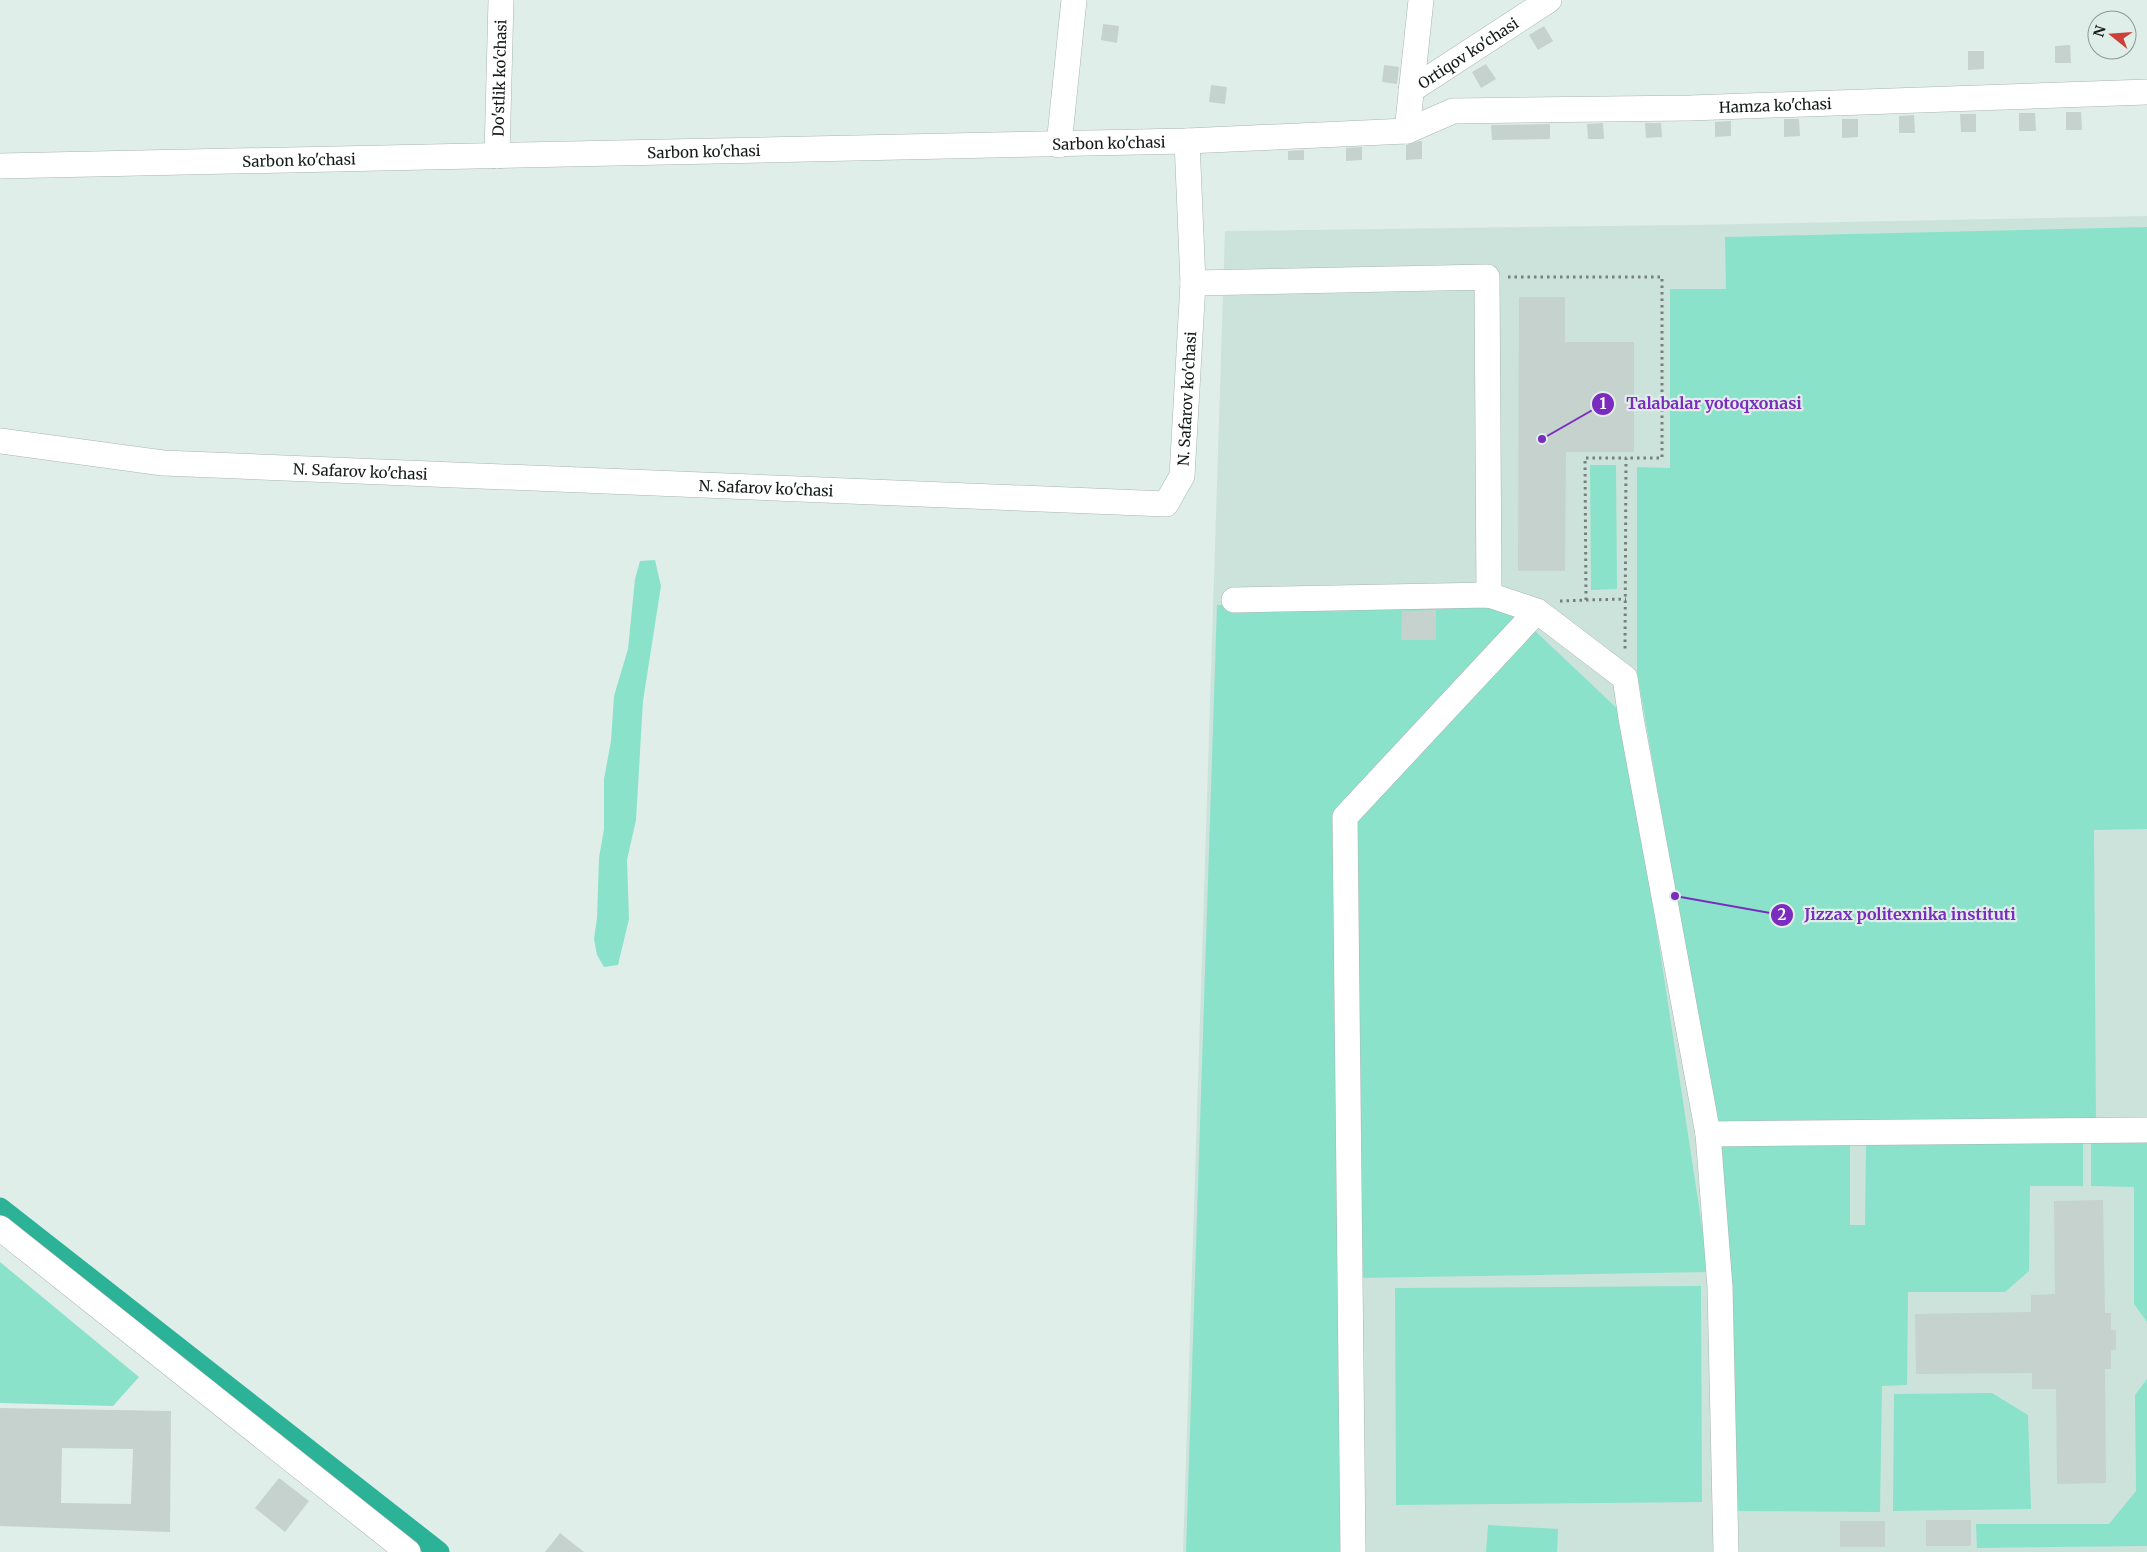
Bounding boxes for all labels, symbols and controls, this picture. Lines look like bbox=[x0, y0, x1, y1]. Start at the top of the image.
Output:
north arrow bbox=[2087, 10, 2137, 60]
street label: Ortiqov ko'chasi bbox=[1414, 13, 1522, 93]
street label: Do'stlik ko'chasi bbox=[488, 19, 510, 137]
text: N bbox=[2089, 23, 2110, 39]
street label: Hamza ko'chasi bbox=[1718, 94, 1832, 116]
street label: Sarbon ko'chasi bbox=[1052, 132, 1166, 153]
street label: Sarbon ko'chasi bbox=[647, 140, 761, 162]
street label: Sarbon ko'chasi bbox=[242, 149, 356, 170]
street label: N. Safarov ko'chasi bbox=[1173, 331, 1200, 467]
callout: Talabalar yotoqxonasi bbox=[1591, 388, 1811, 419]
text: Talabalar yotoqxonasi bbox=[1626, 393, 1802, 413]
text: 1 bbox=[1600, 394, 1607, 413]
street label: N. Safarov ko'chasi bbox=[293, 459, 428, 483]
street label: N. Safarov ko'chasi bbox=[698, 475, 834, 500]
callout: Jizzax politexnika instituti bbox=[1769, 899, 2026, 930]
text: Jizzax politexnika instituti bbox=[1803, 904, 2016, 924]
text: 2 bbox=[1778, 905, 1787, 924]

